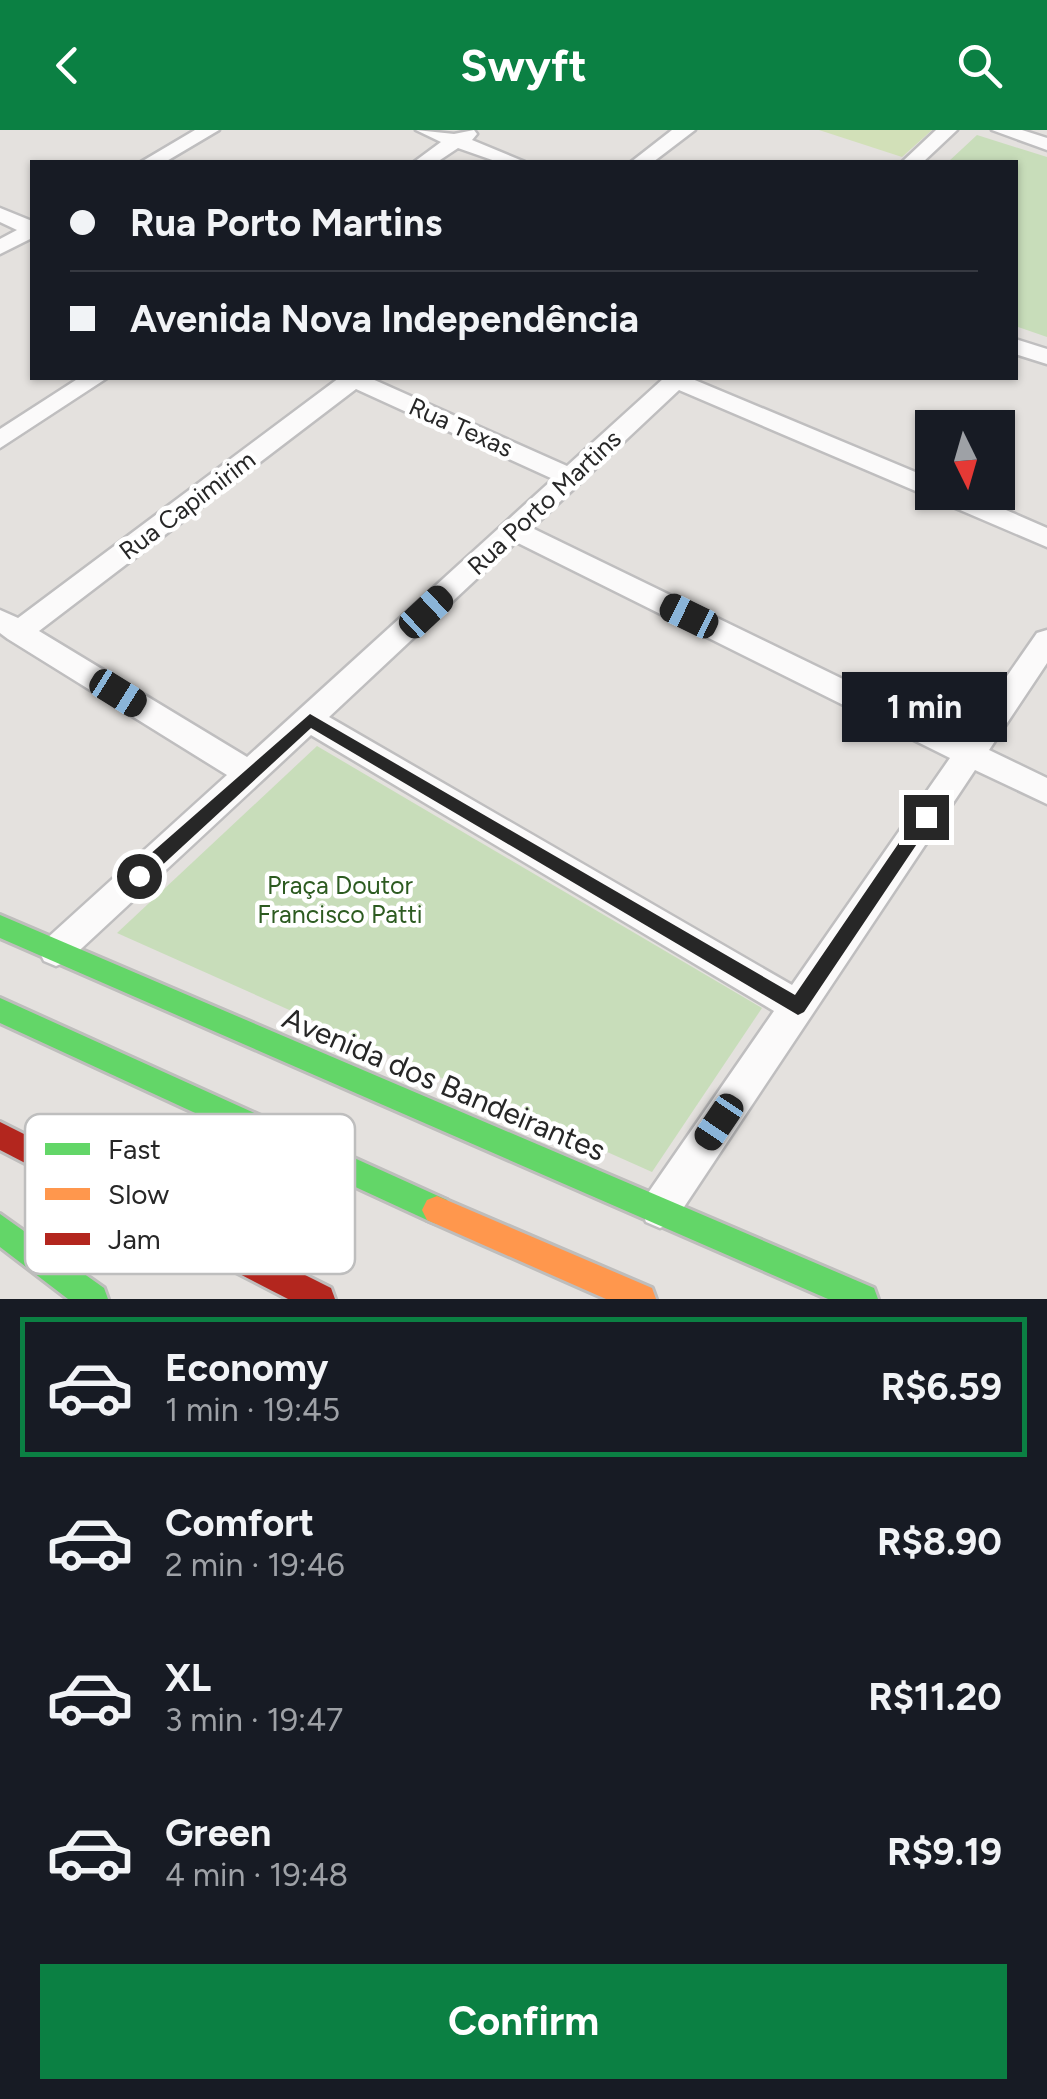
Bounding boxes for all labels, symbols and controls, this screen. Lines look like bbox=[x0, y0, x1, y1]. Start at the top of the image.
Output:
icon: back bbox=[40, 38, 95, 93]
text: Swyft bbox=[460, 38, 587, 92]
icon: search bbox=[952, 38, 1007, 93]
text: Rua Porto Martins bbox=[130, 200, 442, 246]
text: Avenida Nova Independência bbox=[130, 296, 639, 342]
street label: Rua Texas bbox=[404, 391, 518, 463]
north arrow bbox=[915, 410, 1015, 510]
map controls bbox=[915, 410, 1015, 510]
street label: Rua Porto Martins bbox=[461, 423, 627, 581]
street label: Rua Capimirim bbox=[113, 444, 261, 566]
car bbox=[394, 581, 458, 643]
car bbox=[655, 589, 723, 643]
car bbox=[85, 664, 151, 722]
callout: 1 min bbox=[844, 672, 1008, 742]
text: 1 min bbox=[887, 688, 962, 726]
route end bbox=[904, 795, 949, 840]
route start bbox=[117, 854, 162, 899]
park label: Praça Doutor Francisco Patti bbox=[257, 870, 423, 929]
street label: Avenida dos Bandeirantes bbox=[277, 999, 611, 1169]
car bbox=[690, 1089, 748, 1155]
legend bbox=[25, 1114, 355, 1274]
text: Fast bbox=[108, 1132, 161, 1166]
text: Slow bbox=[108, 1177, 169, 1211]
text: Jam bbox=[108, 1222, 161, 1256]
icon: car bbox=[45, 1342, 135, 1432]
text: Economy bbox=[165, 1345, 328, 1391]
text: R$6.59 bbox=[881, 1364, 1002, 1410]
text: 1 min · 19:45 bbox=[165, 1391, 340, 1429]
icon: car bbox=[45, 1497, 135, 1587]
text: Comfort bbox=[165, 1500, 314, 1546]
text: R$8.90 bbox=[877, 1519, 1002, 1565]
text: 2 min · 19:46 bbox=[165, 1546, 345, 1584]
icon: car bbox=[45, 1652, 135, 1742]
text: XL bbox=[165, 1655, 211, 1701]
text: R$11.20 bbox=[868, 1674, 1002, 1720]
text: 3 min · 19:47 bbox=[165, 1701, 343, 1739]
icon: car bbox=[45, 1807, 135, 1897]
text: Green bbox=[165, 1810, 271, 1856]
text: R$9.19 bbox=[887, 1829, 1002, 1875]
text: 4 min · 19:48 bbox=[165, 1856, 348, 1894]
button: Confirm bbox=[40, 1964, 1007, 2079]

